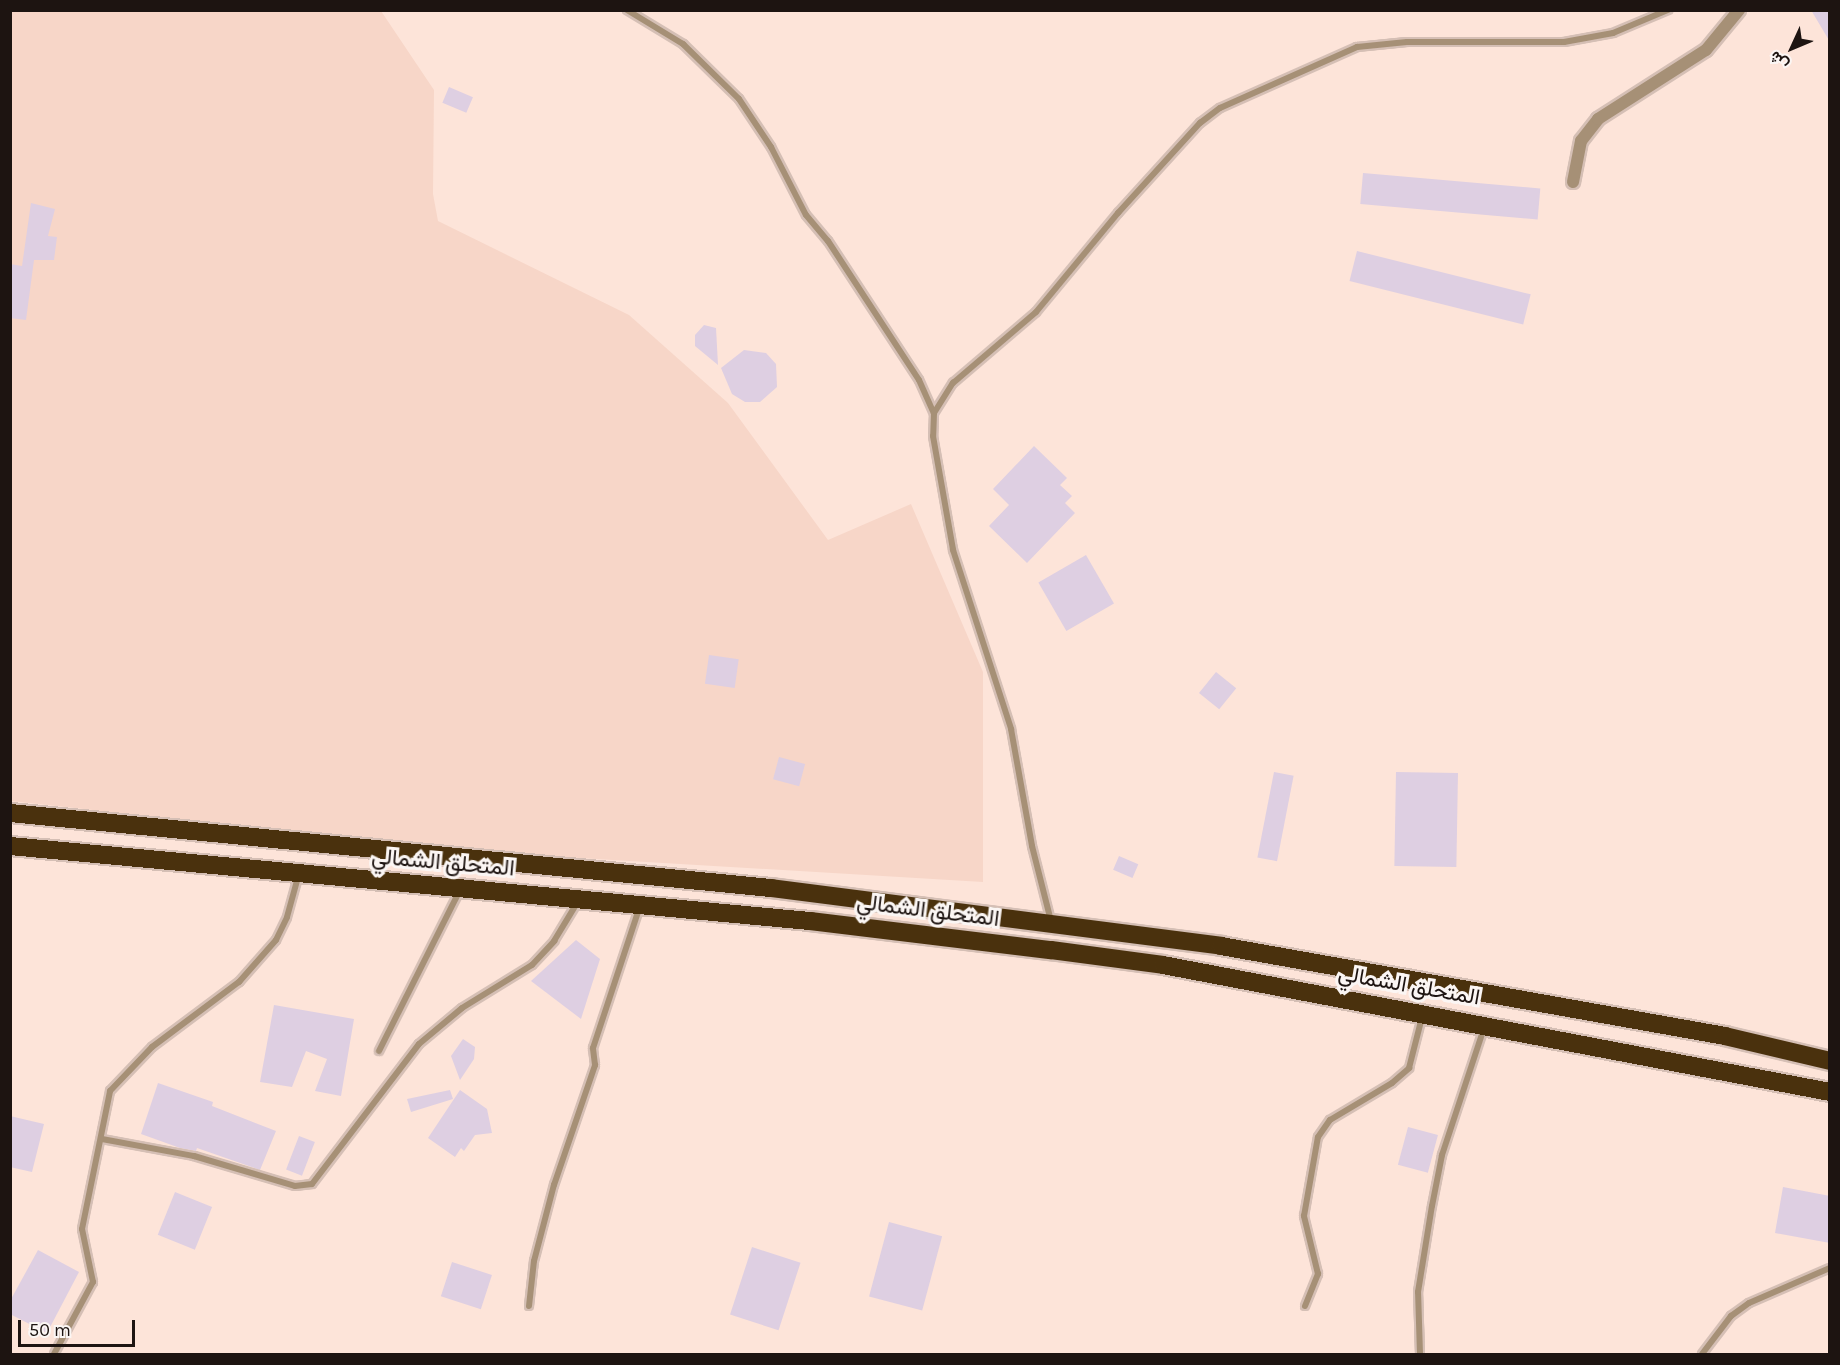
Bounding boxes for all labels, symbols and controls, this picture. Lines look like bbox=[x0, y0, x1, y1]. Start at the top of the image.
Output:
north arrow bbox=[1762, 18, 1822, 78]
text: ش bbox=[1765, 47, 1792, 74]
street label: المتحلق الشمالي bbox=[370, 844, 516, 882]
street label: المتحلق الشمالي bbox=[855, 889, 1001, 933]
street label: المتحلق الشمالي bbox=[1336, 961, 1482, 1011]
scale bar bbox=[21, 1308, 138, 1346]
text: 50 m bbox=[29, 1319, 71, 1341]

